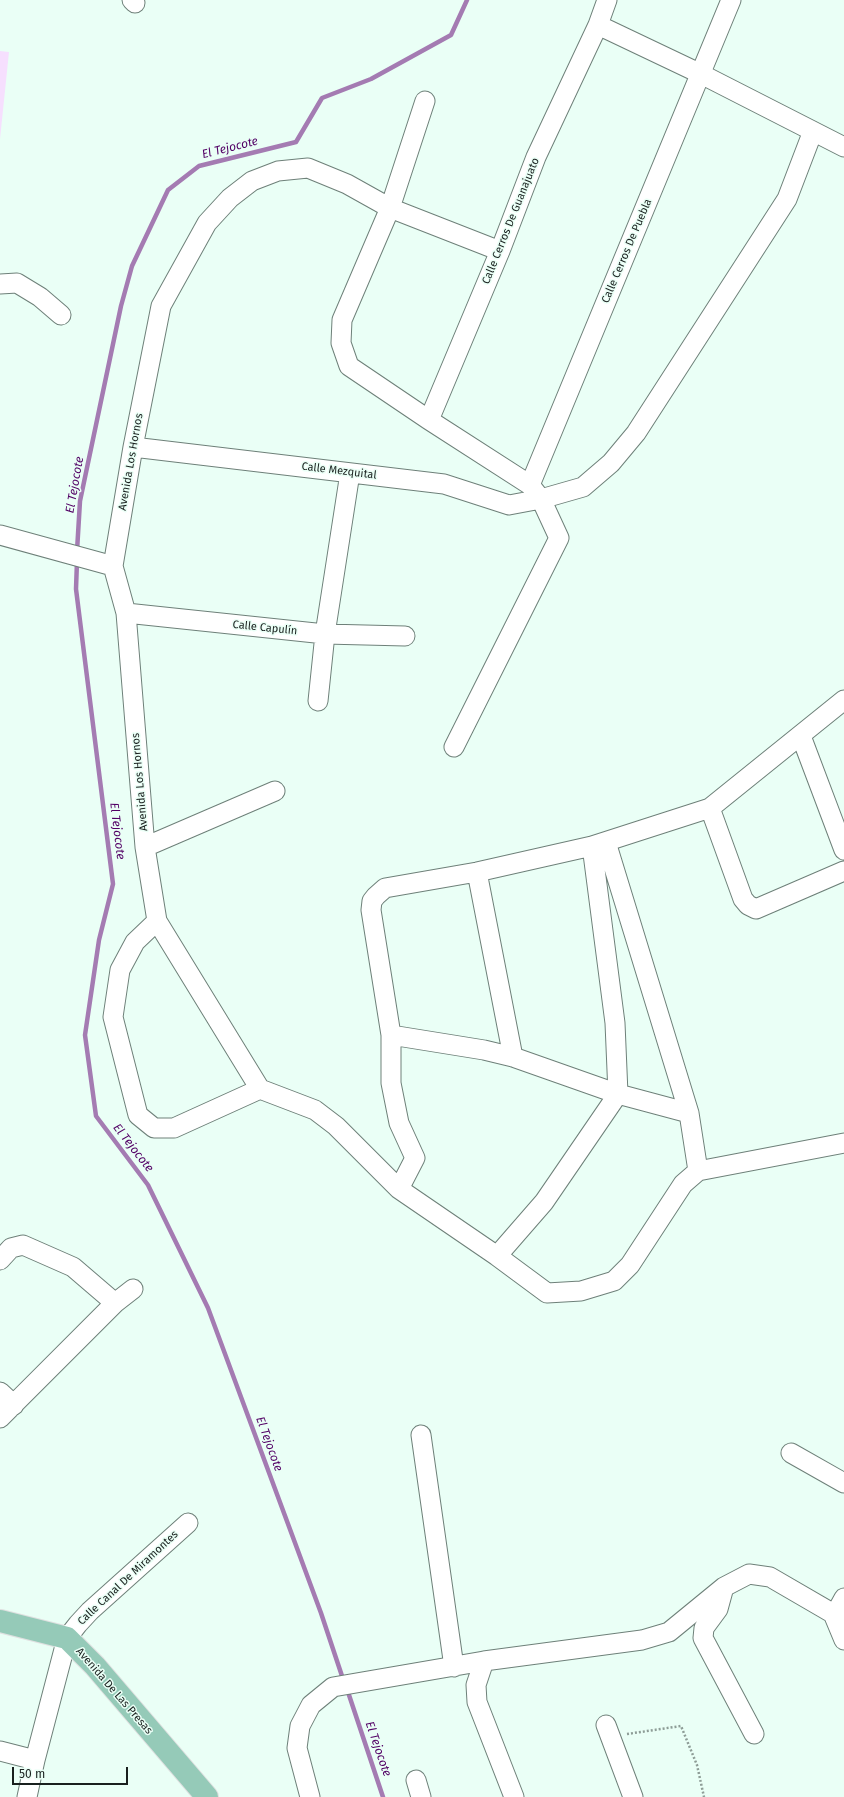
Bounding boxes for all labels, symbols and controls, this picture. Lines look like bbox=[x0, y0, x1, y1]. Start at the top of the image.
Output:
water label: El Tejocote bbox=[200, 134, 260, 162]
street label: Calle Cerros De Guanajuato bbox=[480, 156, 542, 286]
street label: Calle Cerros De Puebla bbox=[599, 197, 655, 305]
street label: Avenida Los Hornos bbox=[116, 412, 146, 512]
water label: El Tejocote bbox=[63, 455, 87, 515]
street label: Calle Mezquital bbox=[301, 460, 377, 482]
street label: Calle Capulín bbox=[232, 618, 298, 638]
street label: Avenida Los Hornos bbox=[129, 732, 151, 832]
water label: El Tejocote bbox=[106, 802, 128, 860]
water label: El Tejocote bbox=[110, 1121, 156, 1175]
water label: El Tejocote bbox=[252, 1415, 286, 1473]
street label: Calle Canal De Miramontes bbox=[75, 1528, 181, 1628]
street label: Avenida De Las Presas bbox=[73, 1645, 155, 1737]
water label: El Tejocote bbox=[362, 1720, 394, 1778]
scale bar bbox=[14, 1759, 130, 1785]
text: 50 m bbox=[19, 1767, 45, 1781]

